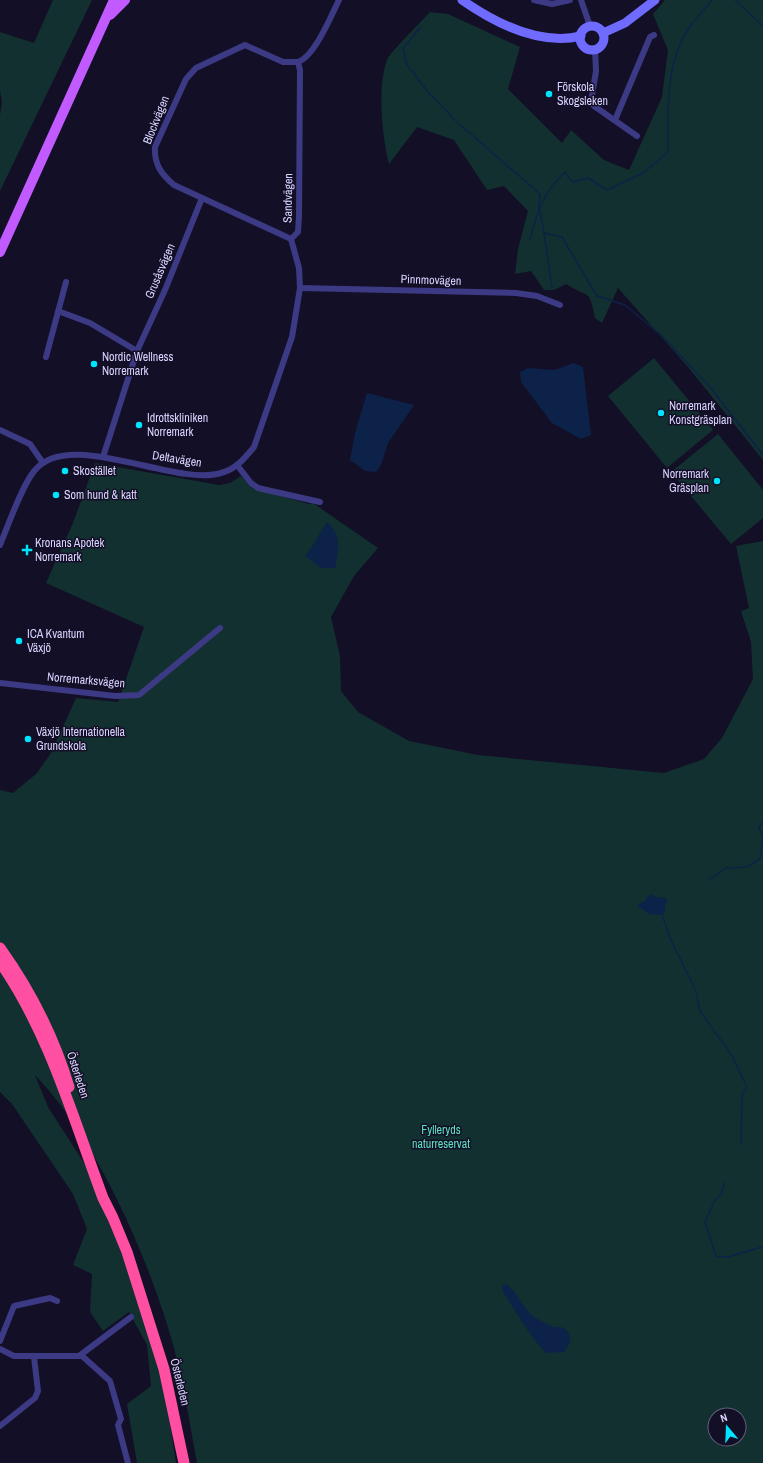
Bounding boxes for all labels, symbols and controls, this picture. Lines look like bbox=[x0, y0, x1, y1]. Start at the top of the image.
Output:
place label: Förskola Skogsleken bbox=[557, 79, 608, 109]
marker: Förskola Skogsleken bbox=[544, 89, 554, 99]
street label: Blockvägen bbox=[139, 93, 173, 147]
street label: Sandvägen bbox=[280, 173, 296, 223]
street label: Grusåsvägen bbox=[141, 241, 179, 301]
street label: Pinnmovägen bbox=[400, 271, 462, 289]
place label: Nordic Wellness Norremark bbox=[102, 349, 174, 379]
marker: Nordic Wellness Norremark bbox=[89, 359, 99, 369]
place label: Norremark Konstgräsplan bbox=[669, 398, 732, 428]
marker: Norremark Konstgräsplan bbox=[656, 408, 666, 418]
place label: Idrottskliniken Norremark bbox=[147, 410, 208, 440]
marker: Idrottskliniken Norremark bbox=[134, 420, 144, 430]
street label: Deltavägen bbox=[151, 447, 203, 471]
place label: Skostället bbox=[73, 463, 116, 479]
marker: Skostället bbox=[60, 466, 70, 476]
place label: Norremark Gräsplan bbox=[663, 466, 709, 496]
marker: Norremark Gräsplan bbox=[712, 476, 722, 486]
place label: Som hund & katt bbox=[64, 487, 137, 503]
marker: Som hund & katt bbox=[51, 490, 61, 500]
place label: Kronans Apotek Norremark bbox=[35, 535, 105, 565]
marker: Kronans Apotek Norremark bbox=[22, 545, 32, 555]
place label: ICA Kvantum Växjö bbox=[27, 626, 84, 656]
marker: ICA Kvantum Växjö bbox=[14, 636, 24, 646]
street label: Norremarksvägen bbox=[46, 669, 126, 691]
place label: Växjö Internationella Grundskola bbox=[36, 724, 126, 754]
marker: Växjö Internationella Grundskola bbox=[23, 734, 33, 744]
street label: Österleden bbox=[63, 1049, 94, 1100]
park label: Fylleryds naturreservat bbox=[412, 1122, 470, 1152]
street label: Österleden bbox=[166, 1356, 195, 1407]
north arrow bbox=[707, 1407, 747, 1447]
text: N bbox=[718, 1410, 729, 1425]

